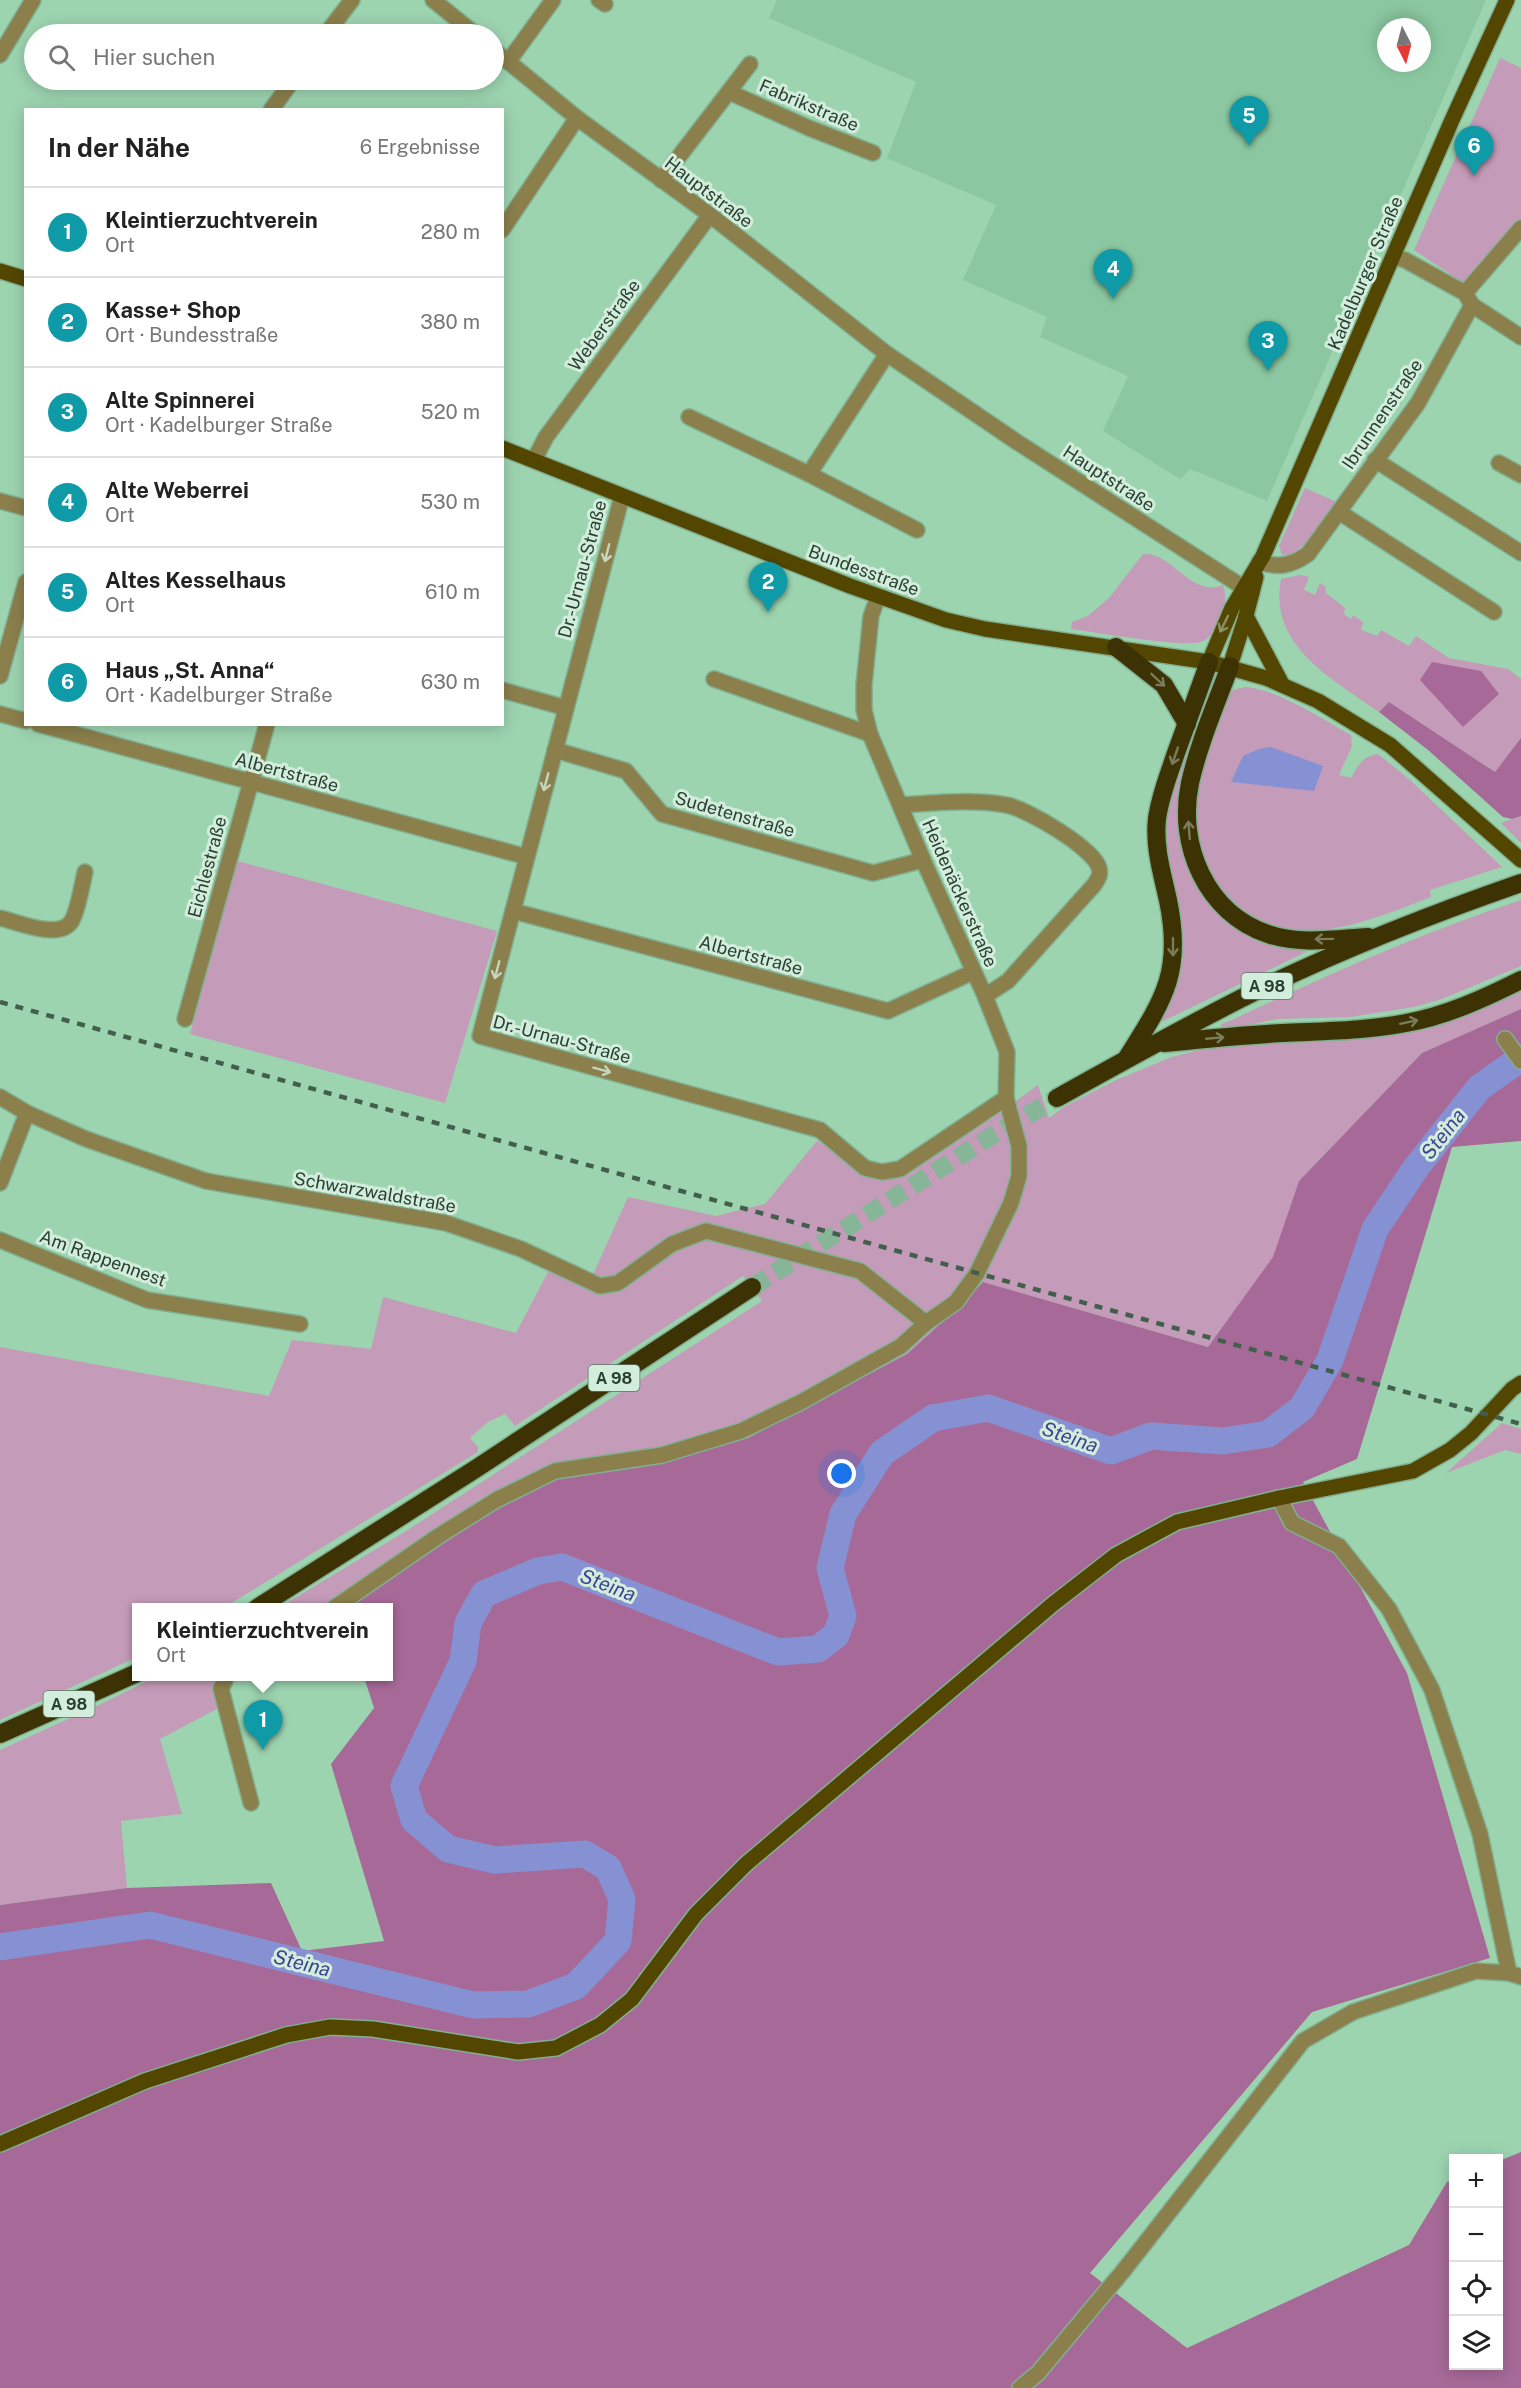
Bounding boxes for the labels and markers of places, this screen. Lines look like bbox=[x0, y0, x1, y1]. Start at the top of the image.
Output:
pin: 5 bbox=[1230, 96, 1268, 146]
pin: 6 bbox=[1454, 126, 1494, 176]
pin: 4 bbox=[1094, 250, 1132, 299]
pin: 3 bbox=[1248, 322, 1288, 371]
pin: 2 bbox=[748, 562, 788, 612]
pin: 1 bbox=[244, 1700, 282, 1750]

